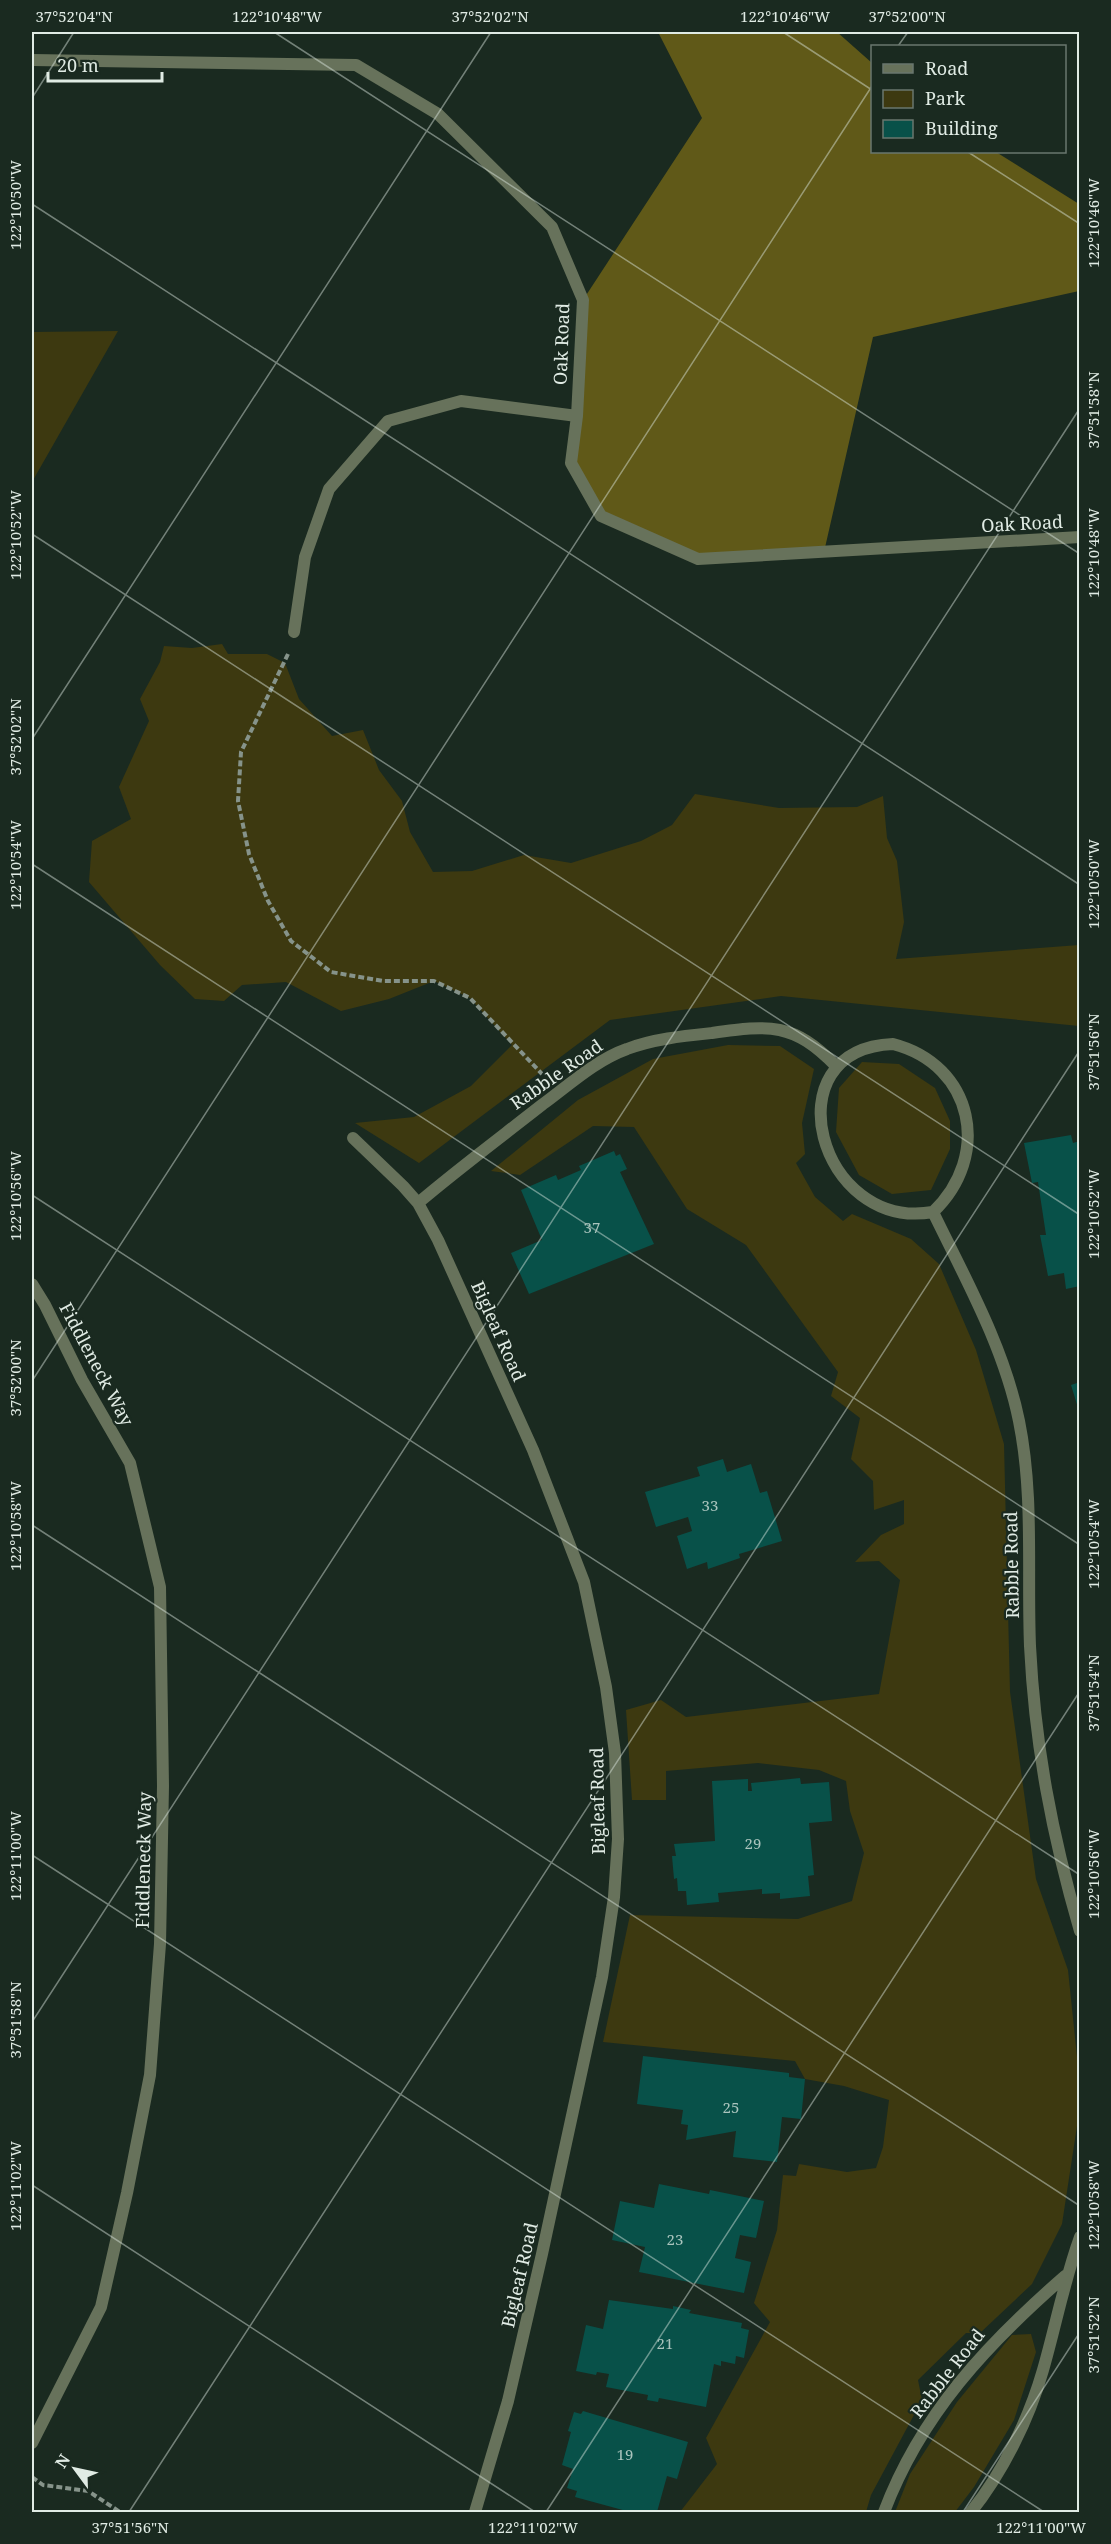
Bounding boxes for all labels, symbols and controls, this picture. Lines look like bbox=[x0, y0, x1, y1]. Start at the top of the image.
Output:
text: 37°52'04"N bbox=[35, 6, 113, 26]
text: 122°10'48"W bbox=[232, 6, 322, 26]
text: 37°52'02"N bbox=[451, 6, 529, 26]
text: 122°10'46"W bbox=[740, 6, 830, 26]
text: 37°52'00"N bbox=[868, 6, 946, 26]
scale bar bbox=[48, 45, 162, 83]
legend bbox=[871, 45, 1066, 153]
text: 20 m bbox=[57, 53, 99, 77]
text: Road bbox=[925, 56, 968, 80]
text: Park bbox=[925, 86, 965, 110]
text: Building bbox=[925, 116, 998, 140]
text: 122°10'50"W bbox=[5, 160, 25, 250]
text: 122°10'46"W bbox=[1083, 178, 1103, 268]
street label: Oak Road bbox=[548, 303, 574, 385]
text: 37°51'58"N bbox=[1083, 371, 1103, 449]
text: 122°10'52"W bbox=[5, 490, 25, 580]
text: 122°10'48"W bbox=[1083, 508, 1103, 598]
street label: Oak Road bbox=[980, 509, 1064, 537]
text: 37°52'02"N bbox=[5, 698, 25, 776]
text: 122°10'54"W bbox=[5, 820, 25, 910]
text: 122°10'50"W bbox=[1083, 839, 1103, 929]
text: 37°51'56"N bbox=[1083, 1013, 1103, 1091]
street label: Rabble Road bbox=[505, 1033, 607, 1115]
text: 122°10'56"W bbox=[5, 1151, 25, 1241]
text: 122°10'52"W bbox=[1083, 1169, 1103, 1259]
house number: 37 bbox=[584, 1217, 600, 1237]
street label: Bigleaf Road bbox=[466, 1277, 532, 1385]
street label: Fiddleneck Way bbox=[54, 1298, 140, 1431]
text: 37°52'00"N bbox=[5, 1339, 25, 1417]
text: 122°10'58"W bbox=[5, 1481, 25, 1571]
house number: 33 bbox=[702, 1495, 718, 1515]
text: 122°10'54"W bbox=[1083, 1499, 1103, 1589]
street label: Rabble Road bbox=[998, 1511, 1024, 1619]
text: 37°51'54"N bbox=[1083, 1654, 1103, 1732]
street label: Bigleaf Road bbox=[584, 1747, 610, 1855]
street label: Fiddleneck Way bbox=[130, 1791, 156, 1928]
text: 122°11'00"W bbox=[5, 1811, 25, 1901]
text: 122°10'56"W bbox=[1083, 1829, 1103, 1919]
house number: 29 bbox=[745, 1833, 761, 1853]
text: 37°51'58"N bbox=[5, 1981, 25, 2059]
house number: 25 bbox=[723, 2097, 739, 2117]
text: 122°11'02"W bbox=[5, 2141, 25, 2231]
text: 122°10'58"W bbox=[1083, 2160, 1103, 2250]
street label: Bigleaf Road bbox=[495, 2220, 543, 2330]
house number: 23 bbox=[667, 2229, 683, 2249]
text: 37°51'52"N bbox=[1083, 2296, 1103, 2374]
street label: Rabble Road bbox=[905, 2323, 989, 2423]
house number: 21 bbox=[657, 2333, 673, 2353]
north arrow bbox=[45, 2439, 105, 2499]
house number: 19 bbox=[617, 2444, 633, 2464]
text: N bbox=[50, 2449, 75, 2472]
text: 37°51'56"N bbox=[91, 2517, 169, 2537]
text: 122°11'02"W bbox=[488, 2517, 578, 2537]
text: 122°11'00"W bbox=[996, 2517, 1086, 2537]

